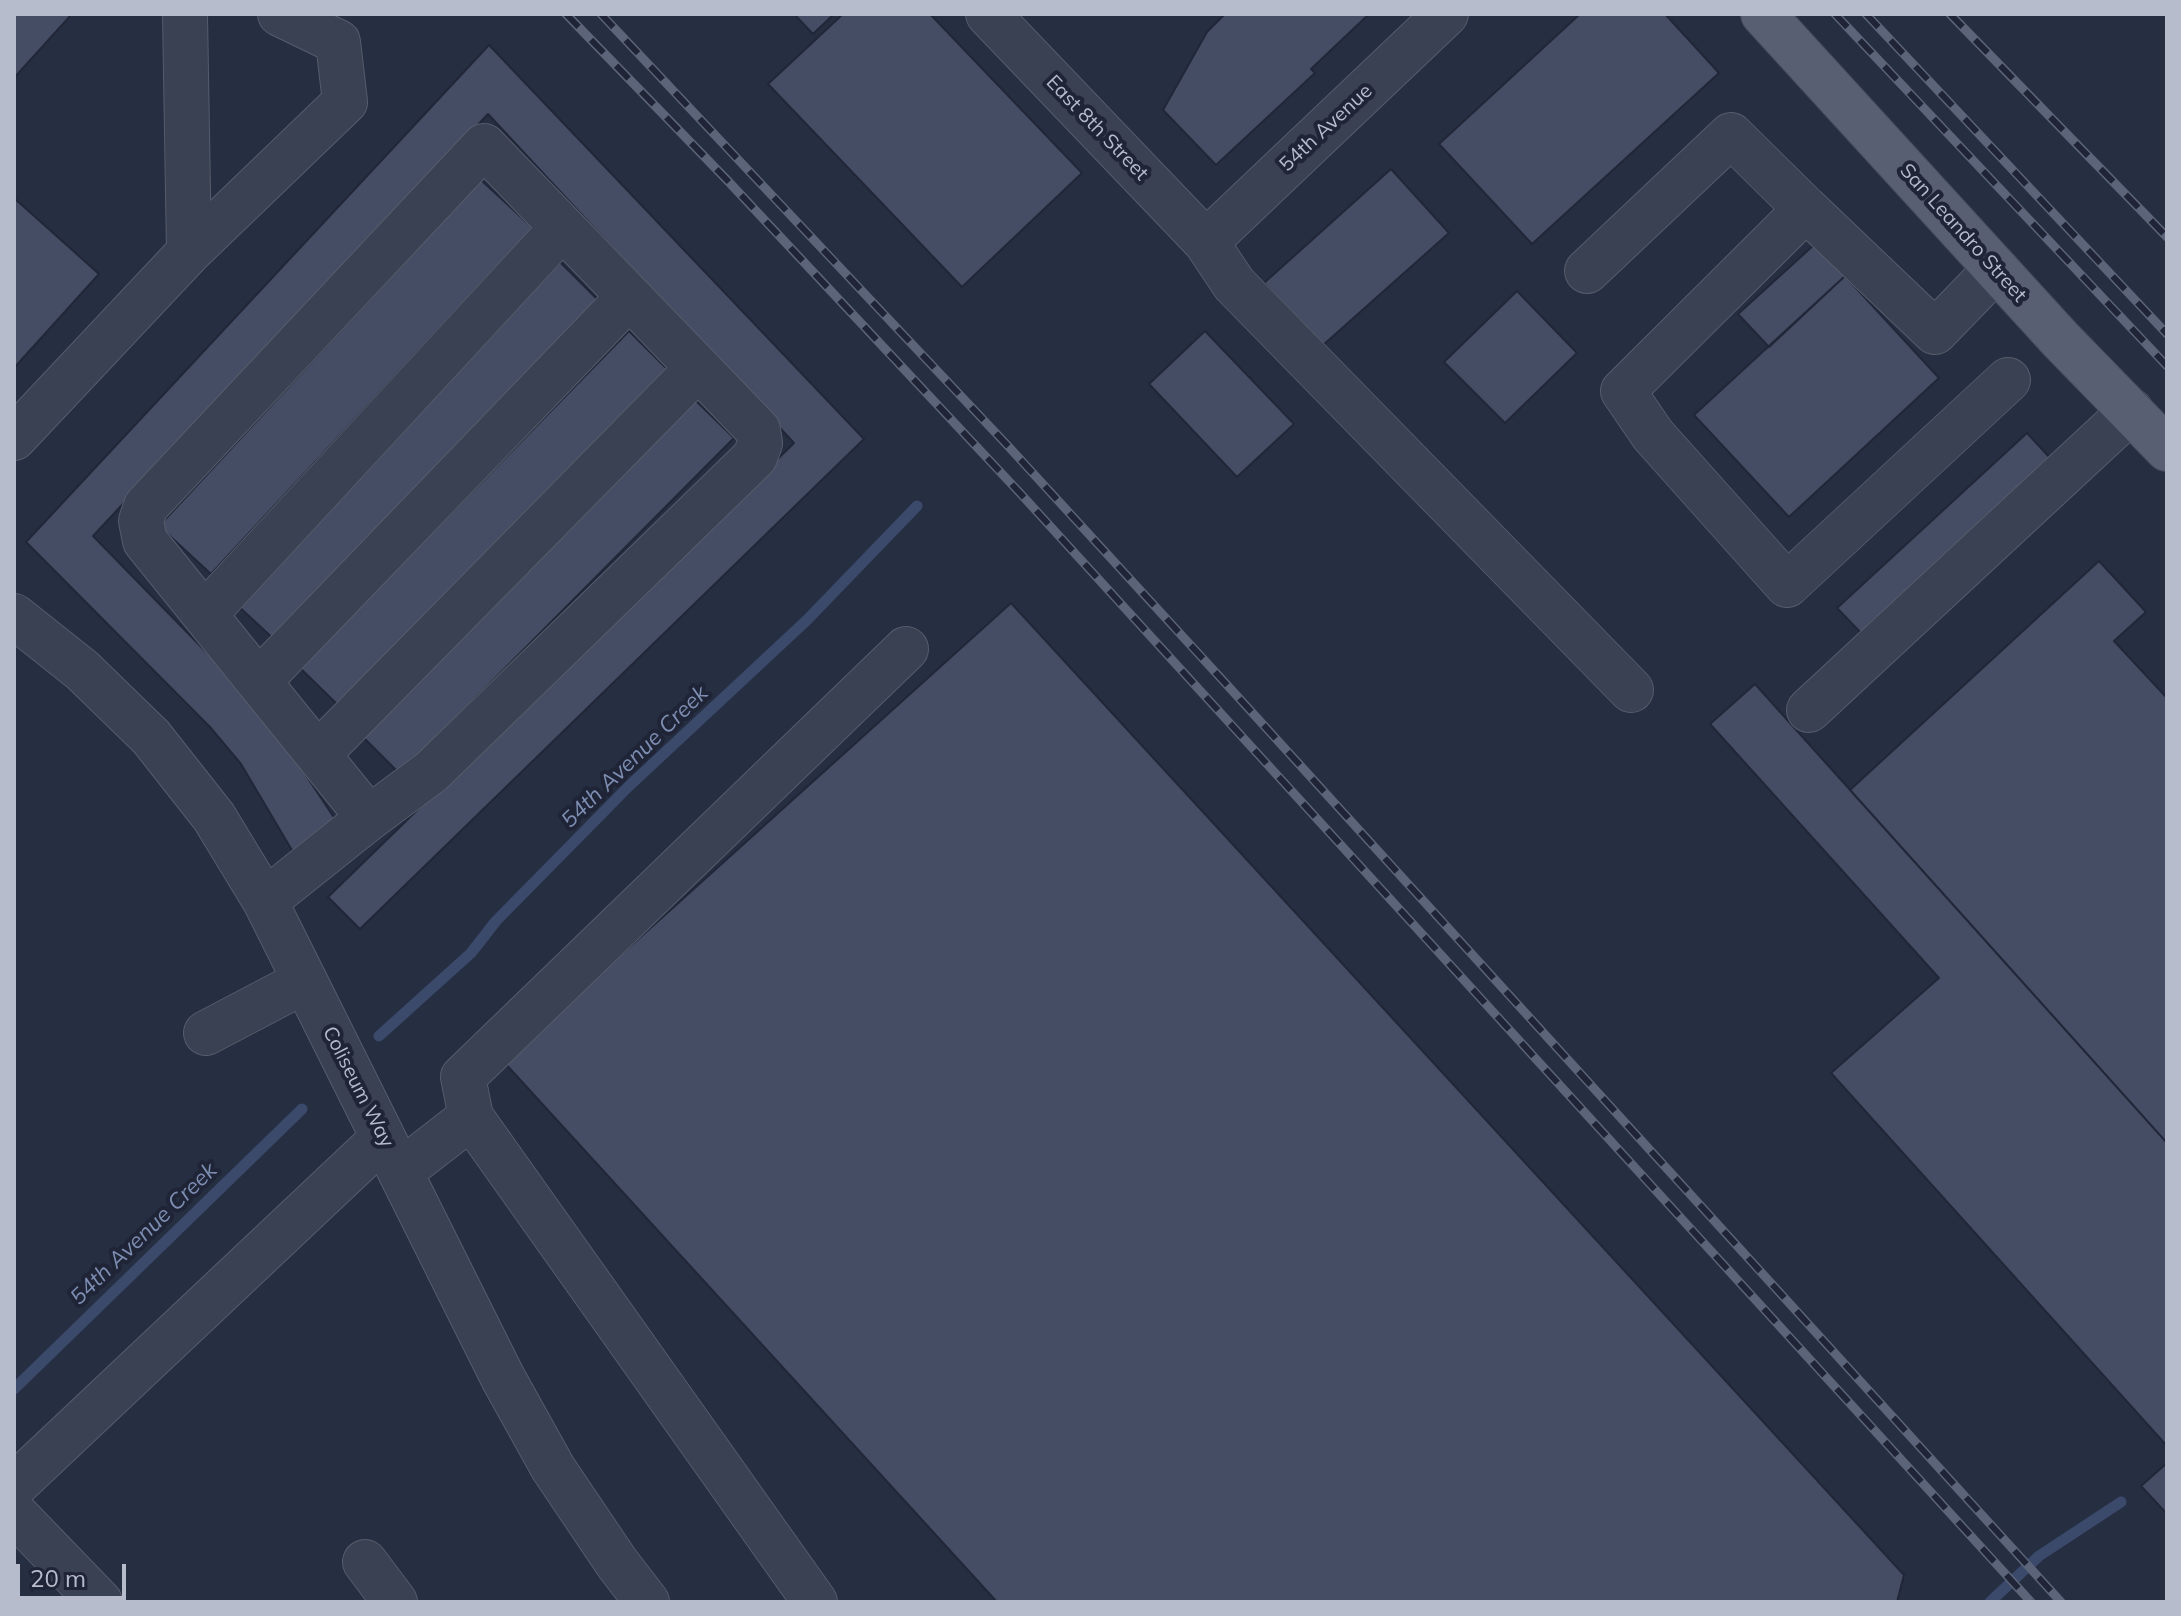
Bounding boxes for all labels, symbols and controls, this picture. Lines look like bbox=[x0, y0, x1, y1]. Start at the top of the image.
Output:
street label: East 8th Street bbox=[1041, 70, 1153, 186]
street label: 54th Avenue bbox=[1275, 79, 1377, 177]
street label: San Leandro Street bbox=[1895, 159, 2031, 307]
water label: 54th Avenue Creek bbox=[556, 680, 714, 834]
street label: Coliseum Way bbox=[317, 1022, 399, 1152]
water label: 54th Avenue Creek bbox=[65, 1157, 223, 1311]
scale bar bbox=[20, 1548, 130, 1598]
text: 20 m bbox=[30, 1563, 86, 1593]

